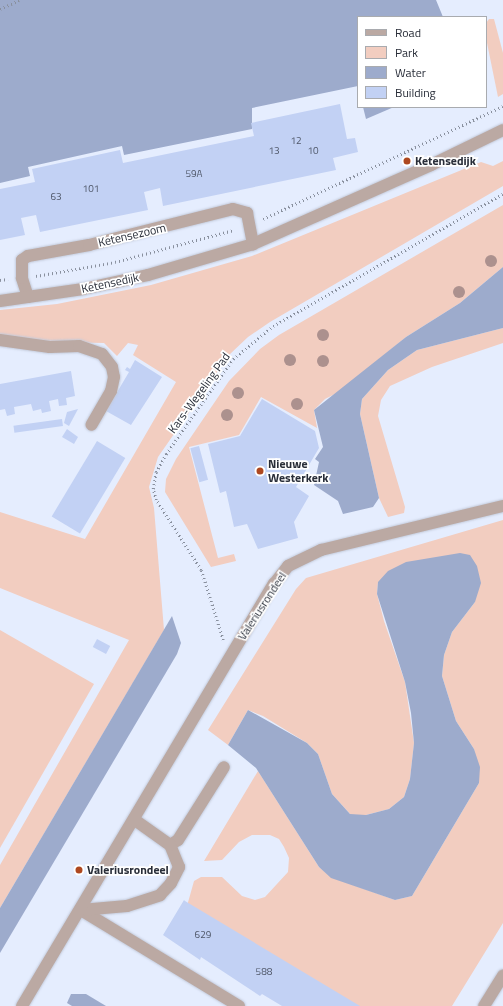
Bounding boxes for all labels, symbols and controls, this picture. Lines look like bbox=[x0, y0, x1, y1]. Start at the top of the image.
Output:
legend bbox=[357, 16, 487, 108]
text: Road bbox=[395, 23, 421, 42]
text: Park bbox=[395, 43, 418, 62]
text: Water bbox=[395, 63, 426, 82]
text: Building bbox=[395, 83, 436, 102]
house number: 12 bbox=[290, 135, 302, 147]
house number: 13 bbox=[268, 145, 280, 157]
house number: 10 bbox=[307, 145, 319, 157]
place label: Ketensedijk bbox=[415, 154, 476, 168]
marker: Ketensedijk bbox=[402, 156, 412, 166]
house number: 59A bbox=[185, 168, 203, 180]
house number: 101 bbox=[83, 183, 99, 195]
house number: 63 bbox=[50, 191, 62, 203]
street label: Ketensezoom bbox=[97, 220, 167, 250]
street label: Ketensedijk bbox=[80, 270, 140, 296]
street label: Kars-Wegeling Pad bbox=[165, 350, 233, 436]
place label: Nieuwe Westerkerk bbox=[268, 457, 329, 485]
marker: Nieuwe Westerkerk bbox=[255, 466, 265, 476]
street label: Valeriusrondeel bbox=[235, 569, 289, 643]
place label: Valeriusrondeel bbox=[87, 863, 169, 877]
marker: Valeriusrondeel bbox=[74, 865, 84, 875]
house number: 629 bbox=[195, 929, 211, 941]
house number: 588 bbox=[256, 966, 272, 978]

